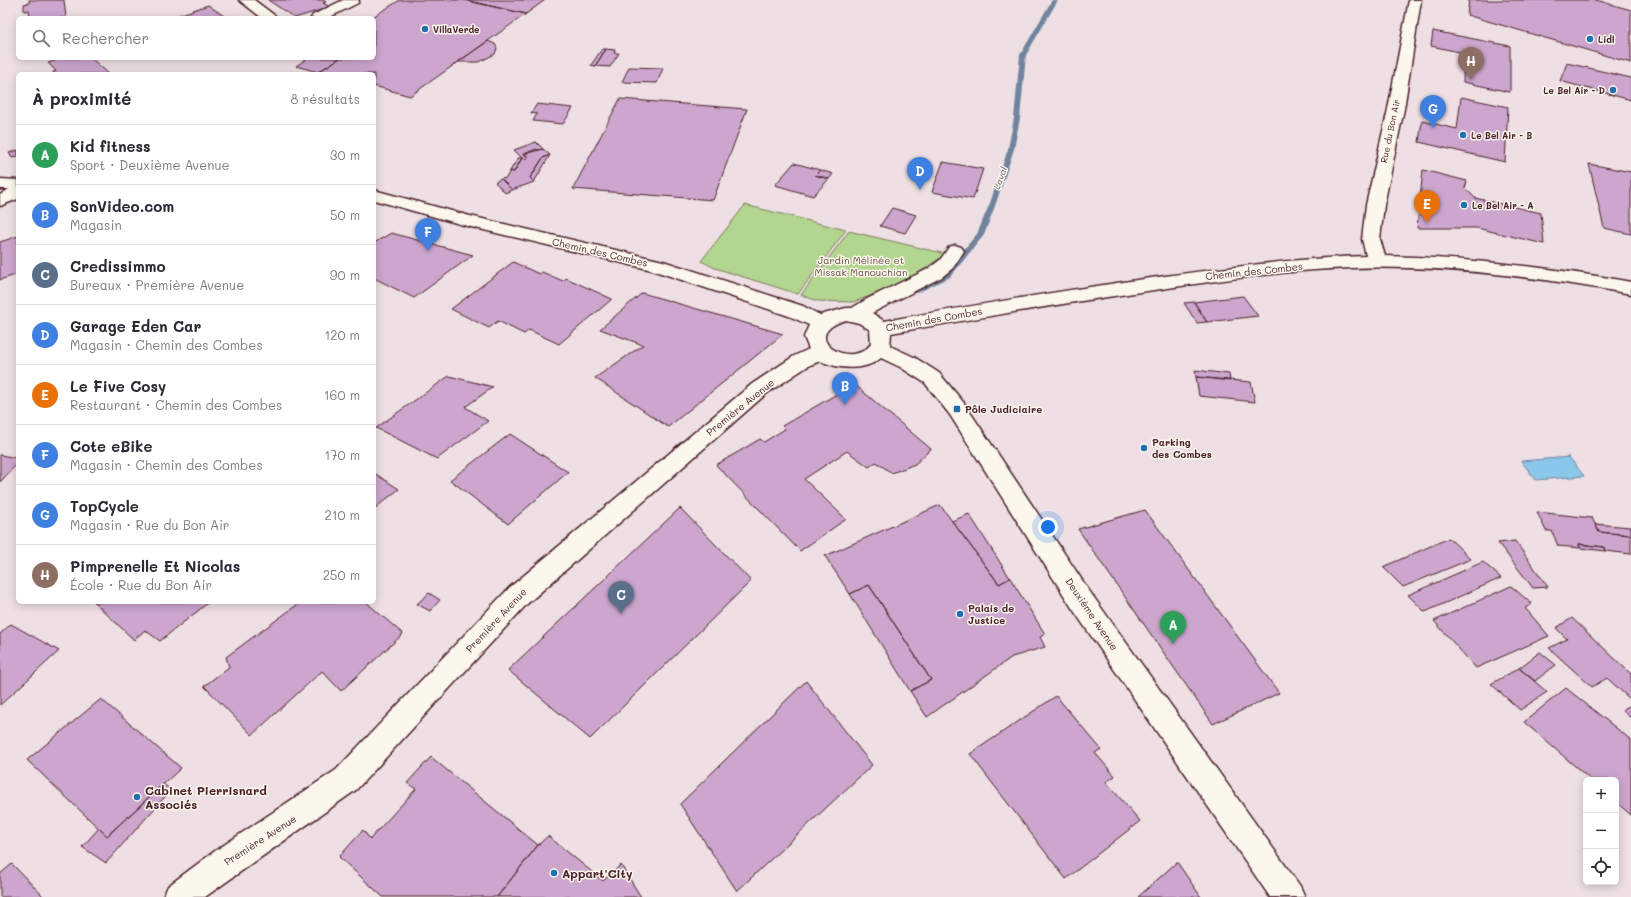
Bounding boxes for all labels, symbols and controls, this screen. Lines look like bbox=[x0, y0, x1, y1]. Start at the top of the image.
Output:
search box bbox=[16, 16, 376, 60]
marker: VillaVerde bbox=[420, 24, 430, 34]
place label: VillaVerde bbox=[433, 24, 479, 35]
icon: search bbox=[30, 27, 52, 49]
text: Rechercher bbox=[62, 28, 149, 48]
marker: Lidl bbox=[1585, 34, 1595, 44]
place label: Lidl bbox=[1598, 34, 1614, 45]
pin: H bbox=[1458, 47, 1484, 80]
place label: Le Bel Air - D bbox=[1543, 85, 1605, 96]
marker: Le Bel Air - D bbox=[1608, 85, 1618, 95]
text: À proximité bbox=[32, 87, 131, 109]
text: 8 résultats bbox=[291, 90, 360, 107]
pin: G bbox=[1420, 95, 1446, 128]
street label: Rue du Bon Air bbox=[1378, 98, 1402, 164]
marker: Le Bel Air - B bbox=[1458, 130, 1468, 140]
place label: Le Bel Air - B bbox=[1471, 130, 1532, 141]
text: Kid fitness bbox=[70, 136, 151, 156]
text: A bbox=[40, 146, 50, 163]
text: 30 m bbox=[330, 146, 360, 163]
text: Sport · Deuxième Avenue bbox=[70, 156, 230, 173]
pin: D bbox=[907, 157, 933, 190]
water label: Laval bbox=[991, 165, 1009, 191]
pin: E bbox=[1414, 190, 1440, 223]
text: SonVideo.com bbox=[70, 196, 174, 216]
marker: Le Bel Air - A bbox=[1459, 200, 1469, 210]
place label: Le Bel Air - A bbox=[1472, 200, 1533, 211]
text: B bbox=[41, 206, 49, 223]
text: 50 m bbox=[330, 206, 360, 223]
text: Magasin bbox=[70, 216, 122, 233]
pin: F bbox=[415, 218, 441, 251]
street label: Chemin des Combes bbox=[551, 234, 649, 270]
park label: Jardin Mélinée et Missak Manouchian bbox=[815, 253, 907, 279]
text: Credissimmo bbox=[70, 256, 166, 276]
street label: Chemin des Combes bbox=[1205, 259, 1303, 283]
text: C bbox=[40, 266, 50, 283]
text: 90 m bbox=[330, 266, 360, 283]
text: Bureaux · Première Avenue bbox=[70, 276, 244, 293]
street label: Chemin des Combes bbox=[885, 304, 984, 334]
text: Garage Eden Car bbox=[70, 316, 201, 336]
text: D bbox=[40, 326, 50, 343]
text: 120 m bbox=[324, 326, 360, 343]
text: Magasin · Chemin des Combes bbox=[70, 336, 263, 353]
pin: B bbox=[832, 372, 858, 405]
street label: Première Avenue bbox=[703, 375, 777, 439]
text: Le Five Cosy bbox=[70, 376, 166, 396]
text: E bbox=[41, 386, 49, 403]
text: 160 m bbox=[324, 386, 360, 403]
text: Restaurant · Chemin des Combes bbox=[70, 396, 282, 413]
place label: Pôle Judiciaire bbox=[965, 402, 1042, 416]
marker: Pôle Judiciaire bbox=[952, 404, 962, 414]
place label: Parking des Combes bbox=[1152, 435, 1212, 461]
text: Cote eBike bbox=[70, 436, 152, 456]
marker: Parking des Combes bbox=[1139, 443, 1149, 453]
text: F bbox=[41, 446, 49, 463]
text: 170 m bbox=[324, 446, 360, 463]
text: Magasin · Chemin des Combes bbox=[70, 456, 263, 473]
text: TopCycle bbox=[70, 496, 139, 516]
text: G bbox=[40, 506, 50, 523]
text: 210 m bbox=[324, 506, 360, 523]
text: Magasin · Rue du Bon Air bbox=[70, 516, 229, 533]
your location bbox=[1038, 517, 1058, 537]
text: Pimprenelle Et Nicolas bbox=[70, 556, 240, 576]
text: H bbox=[40, 566, 50, 583]
text: 250 m bbox=[323, 566, 360, 583]
street label: Deuxième Avenue bbox=[1062, 575, 1122, 653]
text: École · Rue du Bon Air bbox=[70, 576, 212, 593]
pin: C bbox=[608, 581, 634, 614]
street label: Première Avenue bbox=[462, 585, 530, 655]
place label: Palais de Justice bbox=[968, 601, 1014, 627]
marker: Palais de Justice bbox=[955, 609, 965, 619]
pin: A bbox=[1160, 611, 1186, 644]
map controls bbox=[1583, 777, 1619, 885]
button: + bbox=[1583, 777, 1619, 813]
place label: Cabinet Pierrisnard Associés bbox=[145, 782, 267, 812]
marker: Cabinet Pierrisnard Associés bbox=[132, 792, 142, 802]
street label: Première Avenue bbox=[221, 811, 299, 869]
button: − bbox=[1583, 813, 1619, 849]
button: locate bbox=[1583, 849, 1619, 885]
place label: Appart'City bbox=[562, 865, 633, 881]
marker: Appart'City bbox=[549, 868, 559, 878]

